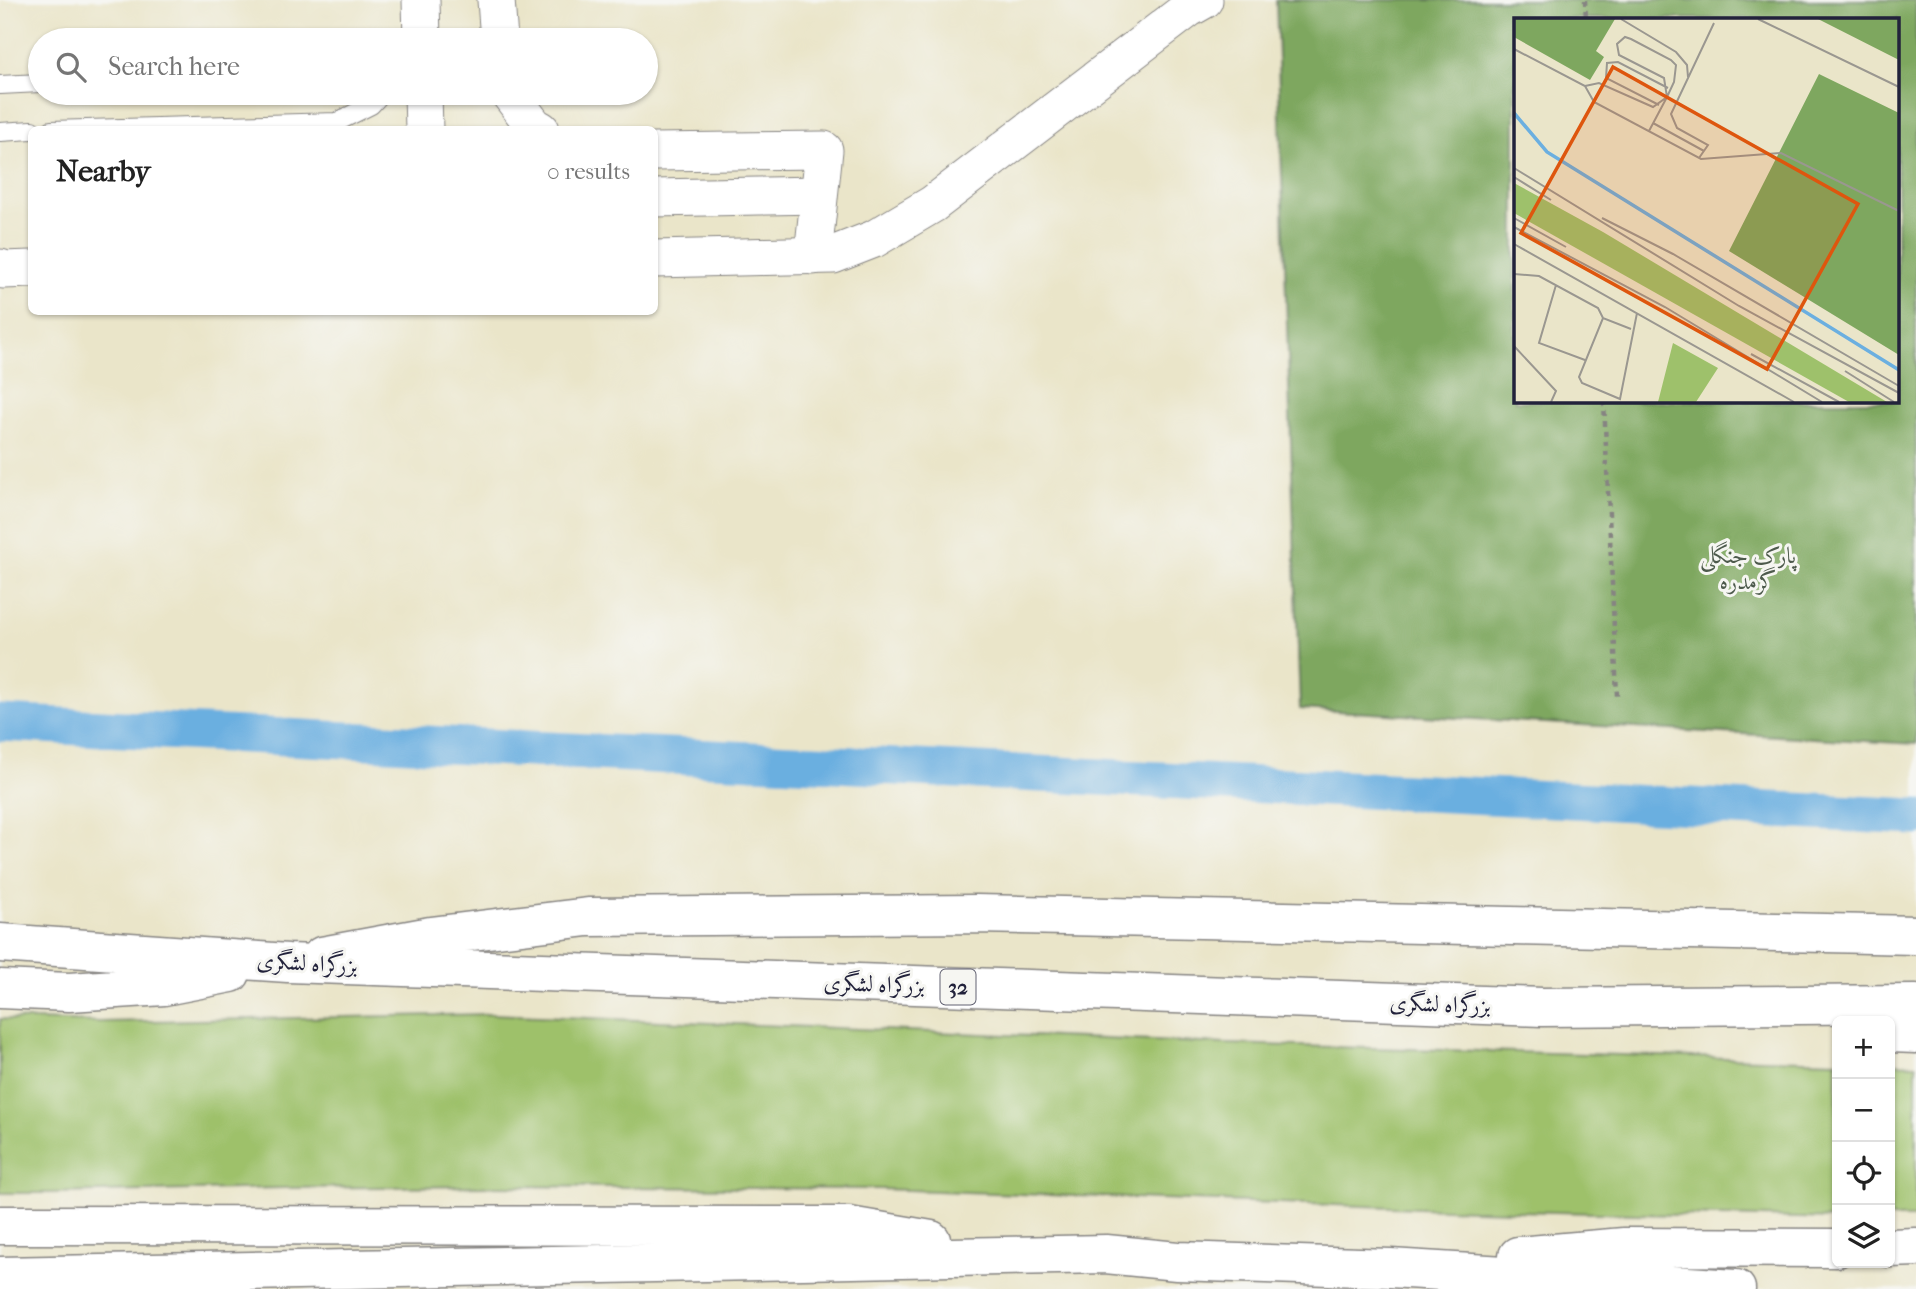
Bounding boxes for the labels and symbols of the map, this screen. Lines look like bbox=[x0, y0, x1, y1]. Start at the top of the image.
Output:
inset map bbox=[1514, 18, 1898, 402]
park label: پارک جنگلی گرمدره bbox=[1700, 541, 1798, 595]
street label: بزرگراه لشگری bbox=[256, 945, 358, 980]
street label: بزرگراه لشگری bbox=[823, 967, 925, 1000]
road number: 32 bbox=[940, 970, 976, 1004]
street label: بزرگراه لشگری bbox=[1389, 987, 1491, 1020]

